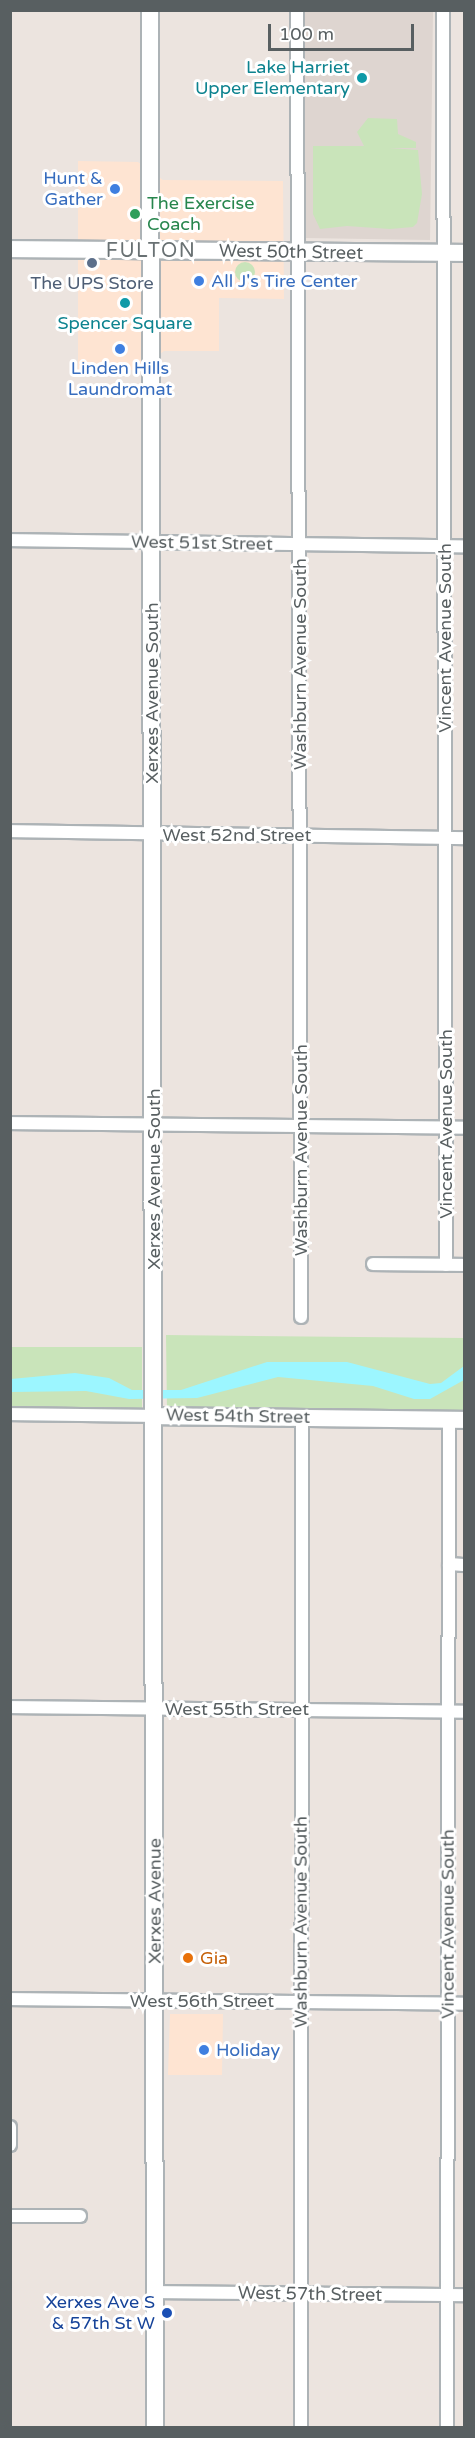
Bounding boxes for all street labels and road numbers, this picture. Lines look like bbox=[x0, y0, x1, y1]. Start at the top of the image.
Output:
street label: West 50th Street bbox=[219, 240, 363, 264]
street label: West 51st Street bbox=[131, 531, 273, 555]
street label: Vincent Avenue South bbox=[434, 543, 456, 733]
street label: Washburn Avenue South bbox=[289, 558, 311, 770]
street label: Xerxes Avenue South bbox=[141, 602, 163, 784]
street label: West 52nd Street bbox=[163, 824, 311, 846]
street label: Vincent Avenue South bbox=[435, 1029, 457, 1219]
street label: Washburn Avenue South bbox=[290, 1044, 312, 1256]
street label: Xerxes Avenue South bbox=[143, 1088, 165, 1270]
street label: West 54th Street bbox=[166, 1404, 310, 1428]
street label: West 55th Street bbox=[165, 1698, 309, 1720]
street label: Washburn Avenue South bbox=[290, 1816, 312, 2028]
street label: Vincent Avenue South bbox=[437, 1829, 459, 2019]
street label: Xerxes Avenue bbox=[144, 1838, 166, 1964]
street label: West 56th Street bbox=[130, 1990, 274, 2012]
street label: West 57th Street bbox=[238, 2282, 382, 2306]

